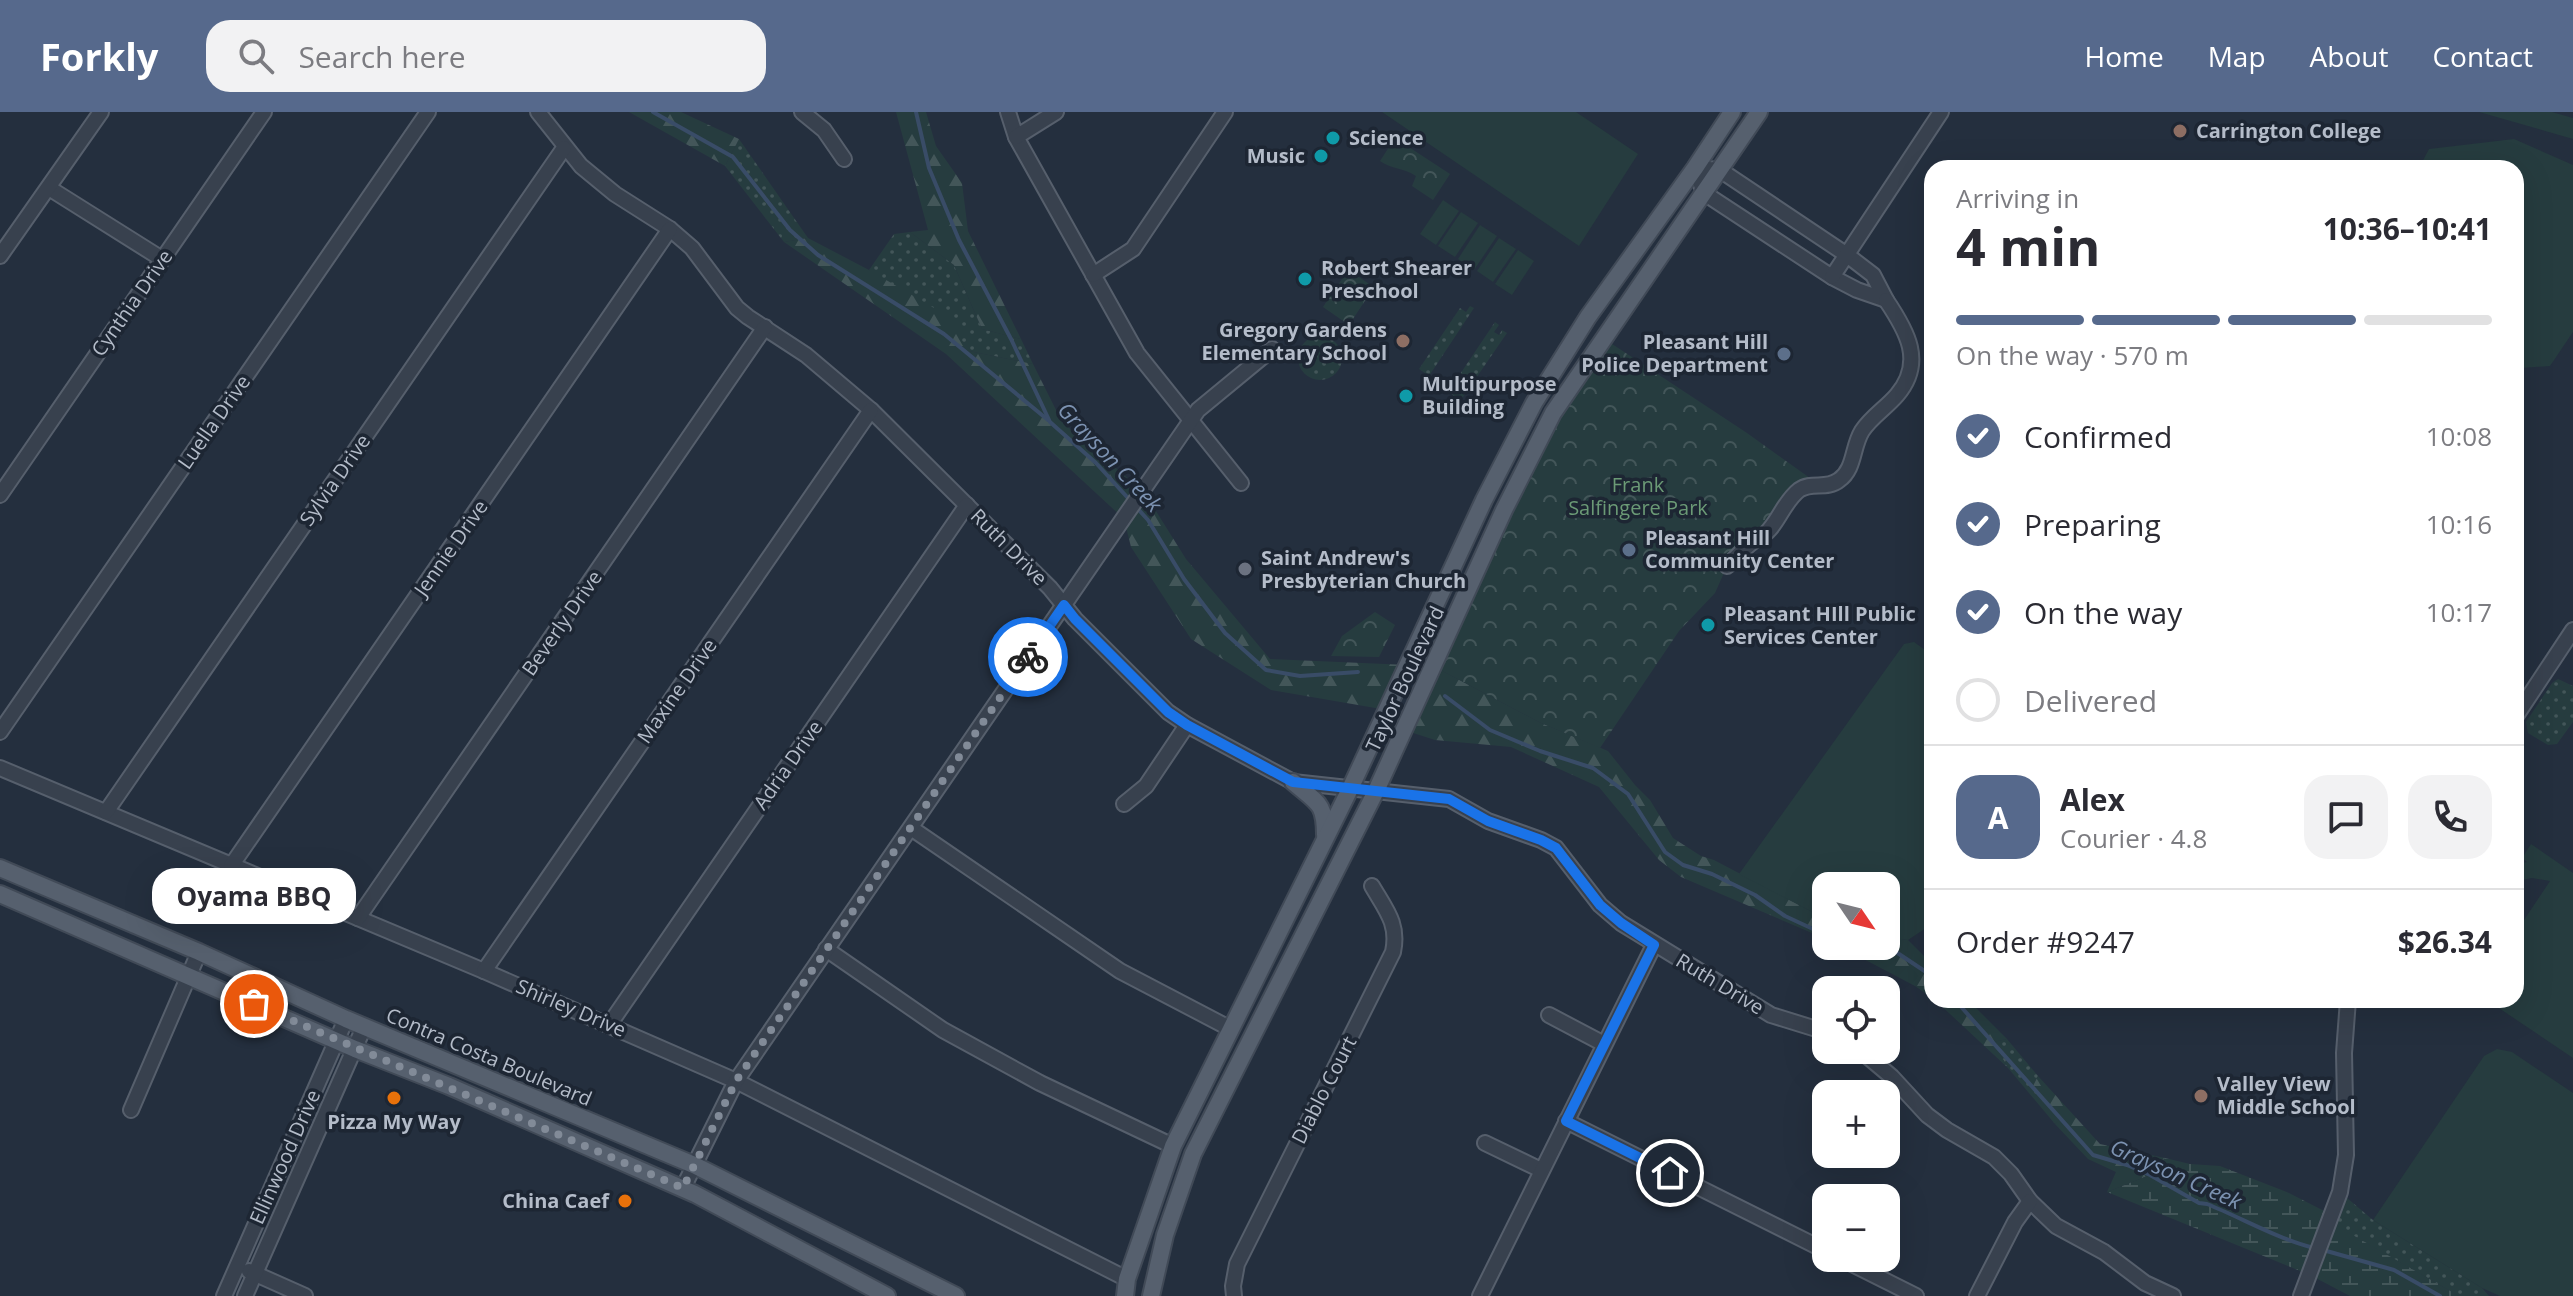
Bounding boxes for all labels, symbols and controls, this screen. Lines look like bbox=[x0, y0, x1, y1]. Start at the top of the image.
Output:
search box bbox=[206, 20, 766, 92]
text: Forkly bbox=[40, 30, 158, 82]
icon: search bbox=[234, 34, 278, 78]
text: Search here bbox=[298, 36, 466, 77]
text: Home bbox=[2085, 37, 2164, 75]
text: Map bbox=[2208, 37, 2266, 75]
text: About bbox=[2310, 37, 2388, 75]
text: Contact bbox=[2432, 37, 2533, 75]
place label: Carrington College bbox=[2196, 117, 2381, 144]
marker: Carrington College bbox=[2171, 122, 2189, 140]
place label: Science bbox=[1349, 124, 1423, 151]
marker: Science bbox=[1324, 129, 1342, 147]
place label: Music bbox=[1247, 142, 1305, 169]
marker: Music bbox=[1312, 147, 1330, 165]
text: Arriving in bbox=[1956, 180, 2079, 216]
text: 10:36–10:41 bbox=[2323, 208, 2492, 249]
text: 4 min bbox=[1956, 210, 2100, 281]
street label: Cynthia Drive bbox=[85, 244, 178, 361]
place label: Robert Shearer Preschool bbox=[1321, 254, 1472, 304]
marker: Robert Shearer Preschool bbox=[1296, 270, 1314, 288]
place label: Gregory Gardens Elementary School bbox=[1202, 316, 1387, 366]
place label: Pleasant Hill Police Department bbox=[1581, 328, 1768, 378]
marker: Gregory Gardens Elementary School bbox=[1394, 332, 1412, 350]
text: On the way · 570 m bbox=[1956, 337, 2189, 373]
marker: Pleasant Hill Police Department bbox=[1775, 345, 1793, 363]
street label: Luella Drive bbox=[171, 369, 256, 474]
place label: Multipurpose Building bbox=[1422, 370, 1557, 420]
marker: Multipurpose Building bbox=[1397, 387, 1415, 405]
water label: Grayson Creek bbox=[1052, 395, 1171, 519]
icon: check bbox=[1956, 414, 2000, 458]
text: Confirmed bbox=[2024, 416, 2172, 457]
text: 10:08 bbox=[2426, 418, 2492, 454]
street label: Sylvia Drive bbox=[293, 428, 376, 531]
park label: Frank Salfingere Park bbox=[1568, 471, 1708, 521]
street label: Jennie Drive bbox=[406, 494, 494, 603]
street label: Ruth Drive bbox=[965, 502, 1054, 591]
icon: check bbox=[1956, 502, 2000, 546]
text: Preparing bbox=[2024, 504, 2161, 545]
text: 10:16 bbox=[2426, 506, 2492, 542]
place label: Pleasant Hill Community Center bbox=[1645, 524, 1834, 574]
marker: Pleasant Hill Community Center bbox=[1620, 541, 1638, 559]
place label: Saint Andrew's Presbyterian Church bbox=[1261, 544, 1466, 594]
marker: Saint Andrew's Presbyterian Church bbox=[1236, 560, 1254, 578]
street label: Beverly Drive bbox=[515, 565, 608, 681]
icon: check bbox=[1956, 590, 2000, 634]
text: On the way bbox=[2024, 592, 2182, 633]
text: 10:17 bbox=[2426, 594, 2492, 630]
place label: Pleasant HIll Public Services Center bbox=[1724, 600, 1916, 650]
street label: Taylor Boulevard bbox=[1359, 602, 1450, 756]
marker: Pleasant HIll Public Services Center bbox=[1699, 616, 1717, 634]
courier bbox=[988, 617, 1068, 697]
street label: Maxine Drive bbox=[630, 633, 723, 749]
icon: bike bbox=[1006, 635, 1050, 679]
text: Delivered bbox=[2024, 680, 2157, 721]
street label: Adria Drive bbox=[747, 715, 828, 815]
button: chat bbox=[2304, 775, 2388, 859]
button: phone bbox=[2408, 775, 2492, 859]
text: Alex bbox=[2060, 779, 2125, 820]
text: A bbox=[1988, 797, 2008, 838]
text: Courier · 4.8 bbox=[2060, 820, 2207, 856]
callout: Oyama BBQ bbox=[152, 868, 356, 924]
north arrow bbox=[1812, 872, 1900, 960]
map controls bbox=[1812, 872, 1900, 1272]
text: Oyama BBQ bbox=[177, 878, 331, 914]
text: Order #9247 bbox=[1956, 921, 2135, 962]
text: $26.34 bbox=[2398, 921, 2492, 962]
street label: Ruth Drive bbox=[1671, 947, 1769, 1020]
pin bbox=[220, 970, 288, 1038]
street label: Shirley Drive bbox=[512, 972, 630, 1043]
button: locate bbox=[1812, 976, 1900, 1064]
icon: bag bbox=[232, 982, 276, 1026]
street label: Contra Costa Boulevard bbox=[382, 1001, 596, 1112]
street label: Diablo Court bbox=[1285, 1031, 1362, 1148]
place label: Valley View Middle School bbox=[2217, 1070, 2356, 1120]
button: + bbox=[1812, 1080, 1900, 1168]
street label: Ellinwood Drive bbox=[243, 1085, 326, 1228]
marker: Valley View Middle School bbox=[2192, 1087, 2210, 1105]
marker: Pizza My Way bbox=[385, 1089, 403, 1107]
place label: Pizza My Way bbox=[327, 1108, 461, 1135]
water label: Grayson Creek bbox=[2106, 1131, 2248, 1216]
pin bbox=[1636, 1139, 1704, 1207]
icon: home bbox=[1648, 1151, 1692, 1195]
button: − bbox=[1812, 1184, 1900, 1272]
place label: China Caef bbox=[502, 1187, 610, 1214]
marker: China Caef bbox=[616, 1192, 634, 1210]

